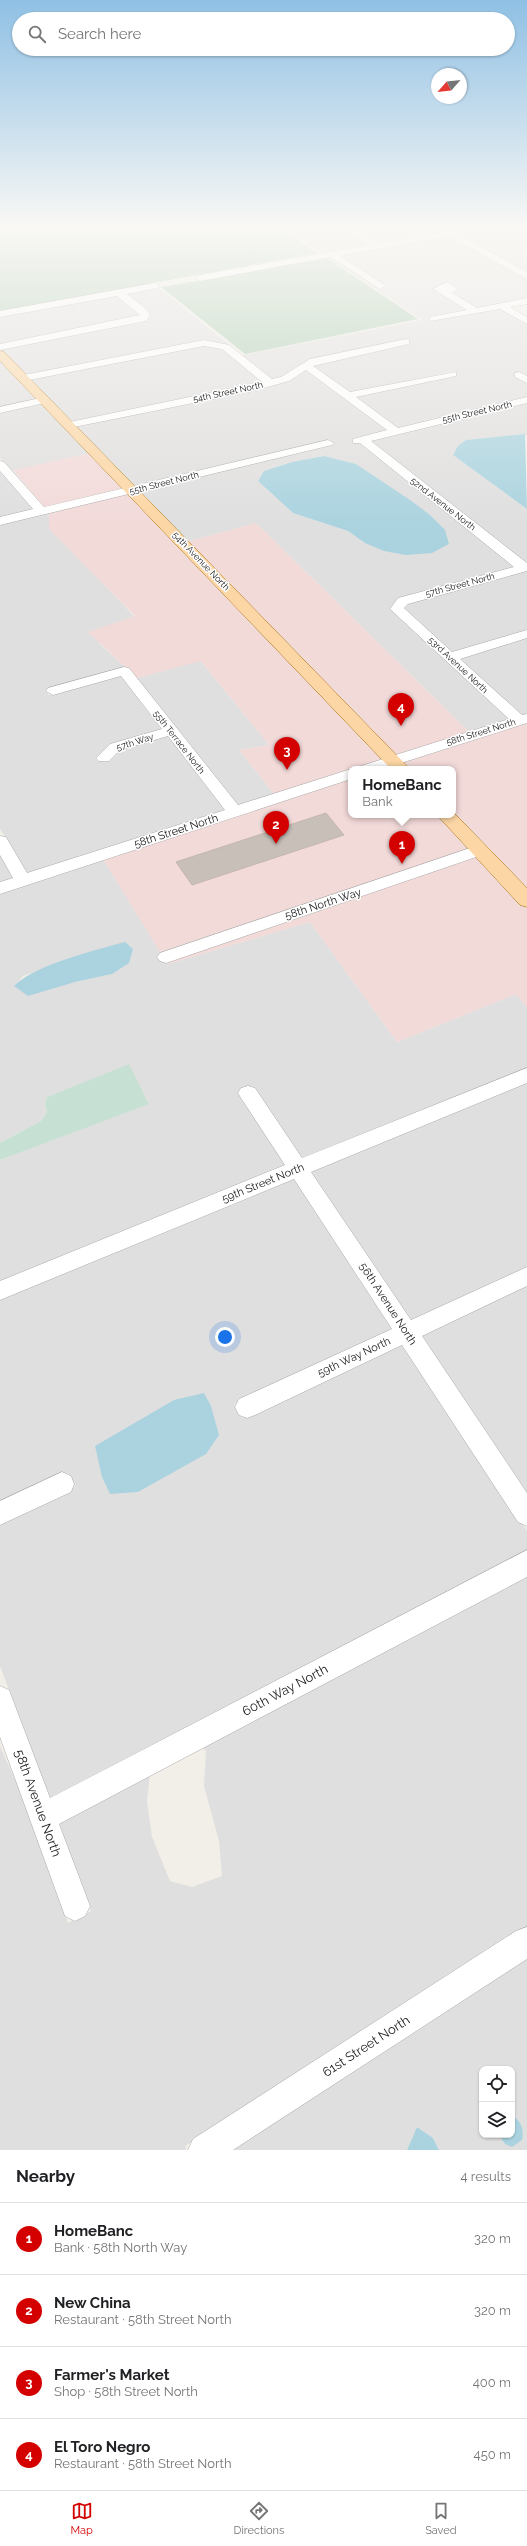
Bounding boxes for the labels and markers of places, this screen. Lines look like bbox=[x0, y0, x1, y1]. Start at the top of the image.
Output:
pin: 4 bbox=[388, 693, 414, 726]
pin: 3 bbox=[274, 737, 300, 770]
pin: 2 bbox=[263, 811, 289, 844]
pin: 1 bbox=[389, 831, 415, 864]

